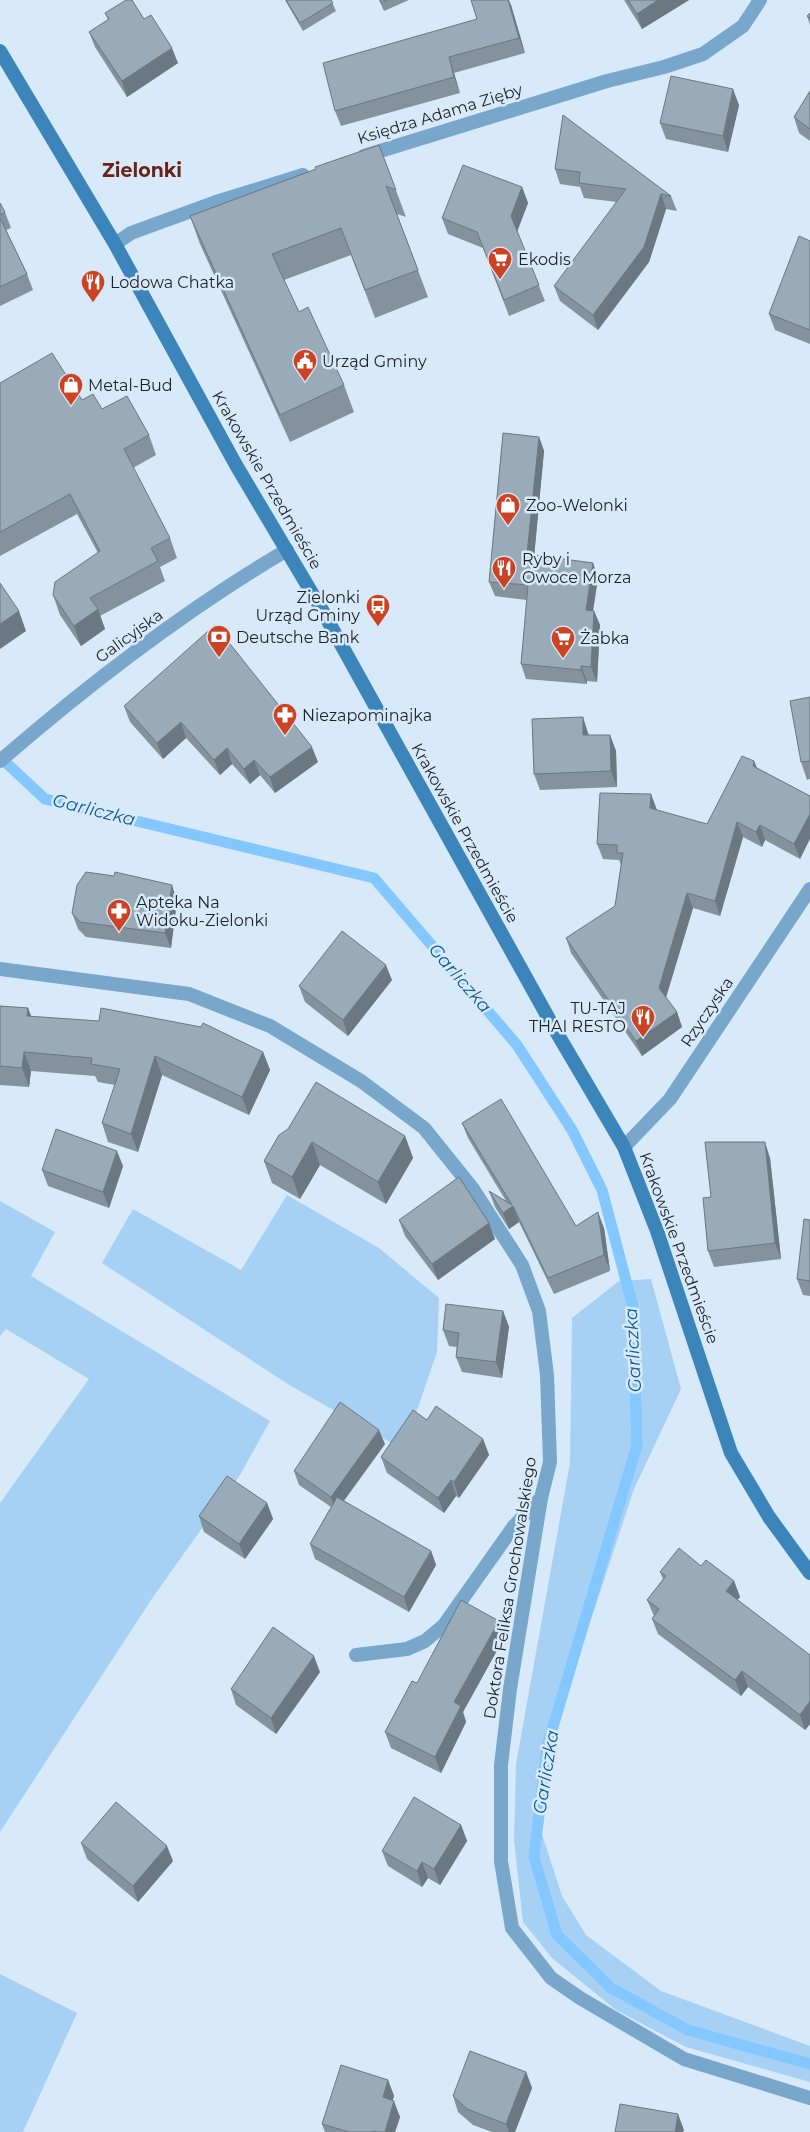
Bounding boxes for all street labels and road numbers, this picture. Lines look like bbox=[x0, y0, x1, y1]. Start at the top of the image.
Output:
street label: Księdza Adama Zięby bbox=[355, 80, 525, 148]
street label: Krakowskie Przedmieście bbox=[208, 388, 326, 572]
street label: Galicyjska bbox=[92, 605, 166, 667]
street label: Krakowskie Przedmieście bbox=[408, 740, 522, 926]
street label: Rzyczyska bbox=[677, 974, 737, 1050]
street label: Krakowskie Przedmieście bbox=[635, 1150, 723, 1346]
street label: Doktora Feliksa Grochowalskiego bbox=[480, 1456, 540, 1720]

